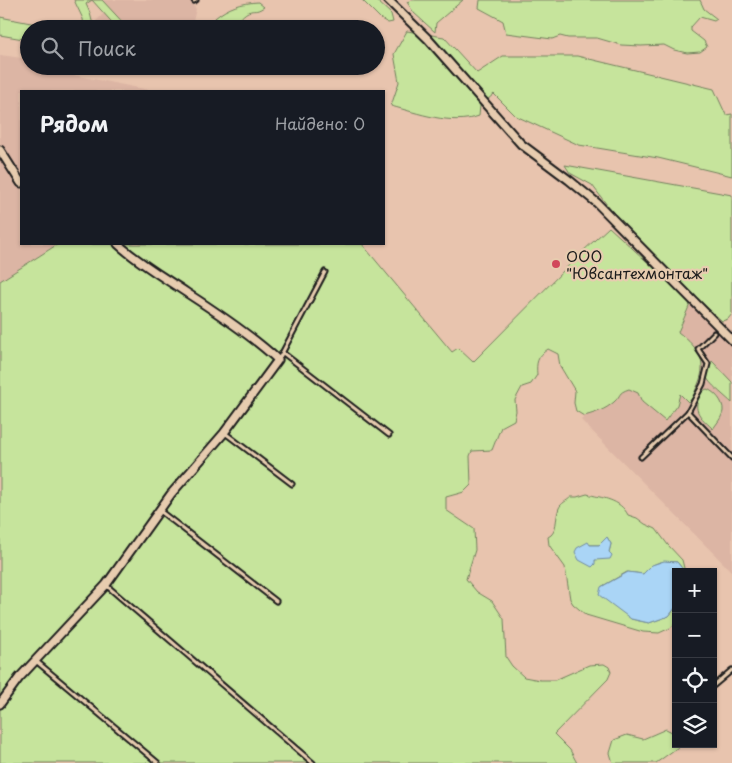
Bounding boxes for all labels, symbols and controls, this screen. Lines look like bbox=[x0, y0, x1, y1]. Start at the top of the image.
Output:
search box bbox=[20, 20, 385, 75]
icon: search bbox=[38, 34, 66, 62]
text: Поиск bbox=[78, 34, 136, 62]
text: Рядом bbox=[40, 107, 108, 139]
text: Найдено: 0 bbox=[275, 111, 365, 135]
place label: ООО "Ювсантехмонтаж" bbox=[566, 244, 708, 284]
marker: ООО "Ювсантехмонтаж" bbox=[550, 258, 562, 270]
map controls bbox=[672, 568, 717, 748]
button: + bbox=[672, 568, 717, 613]
button: − bbox=[672, 613, 717, 658]
button: locate bbox=[672, 658, 717, 703]
button: layers bbox=[672, 703, 717, 748]

